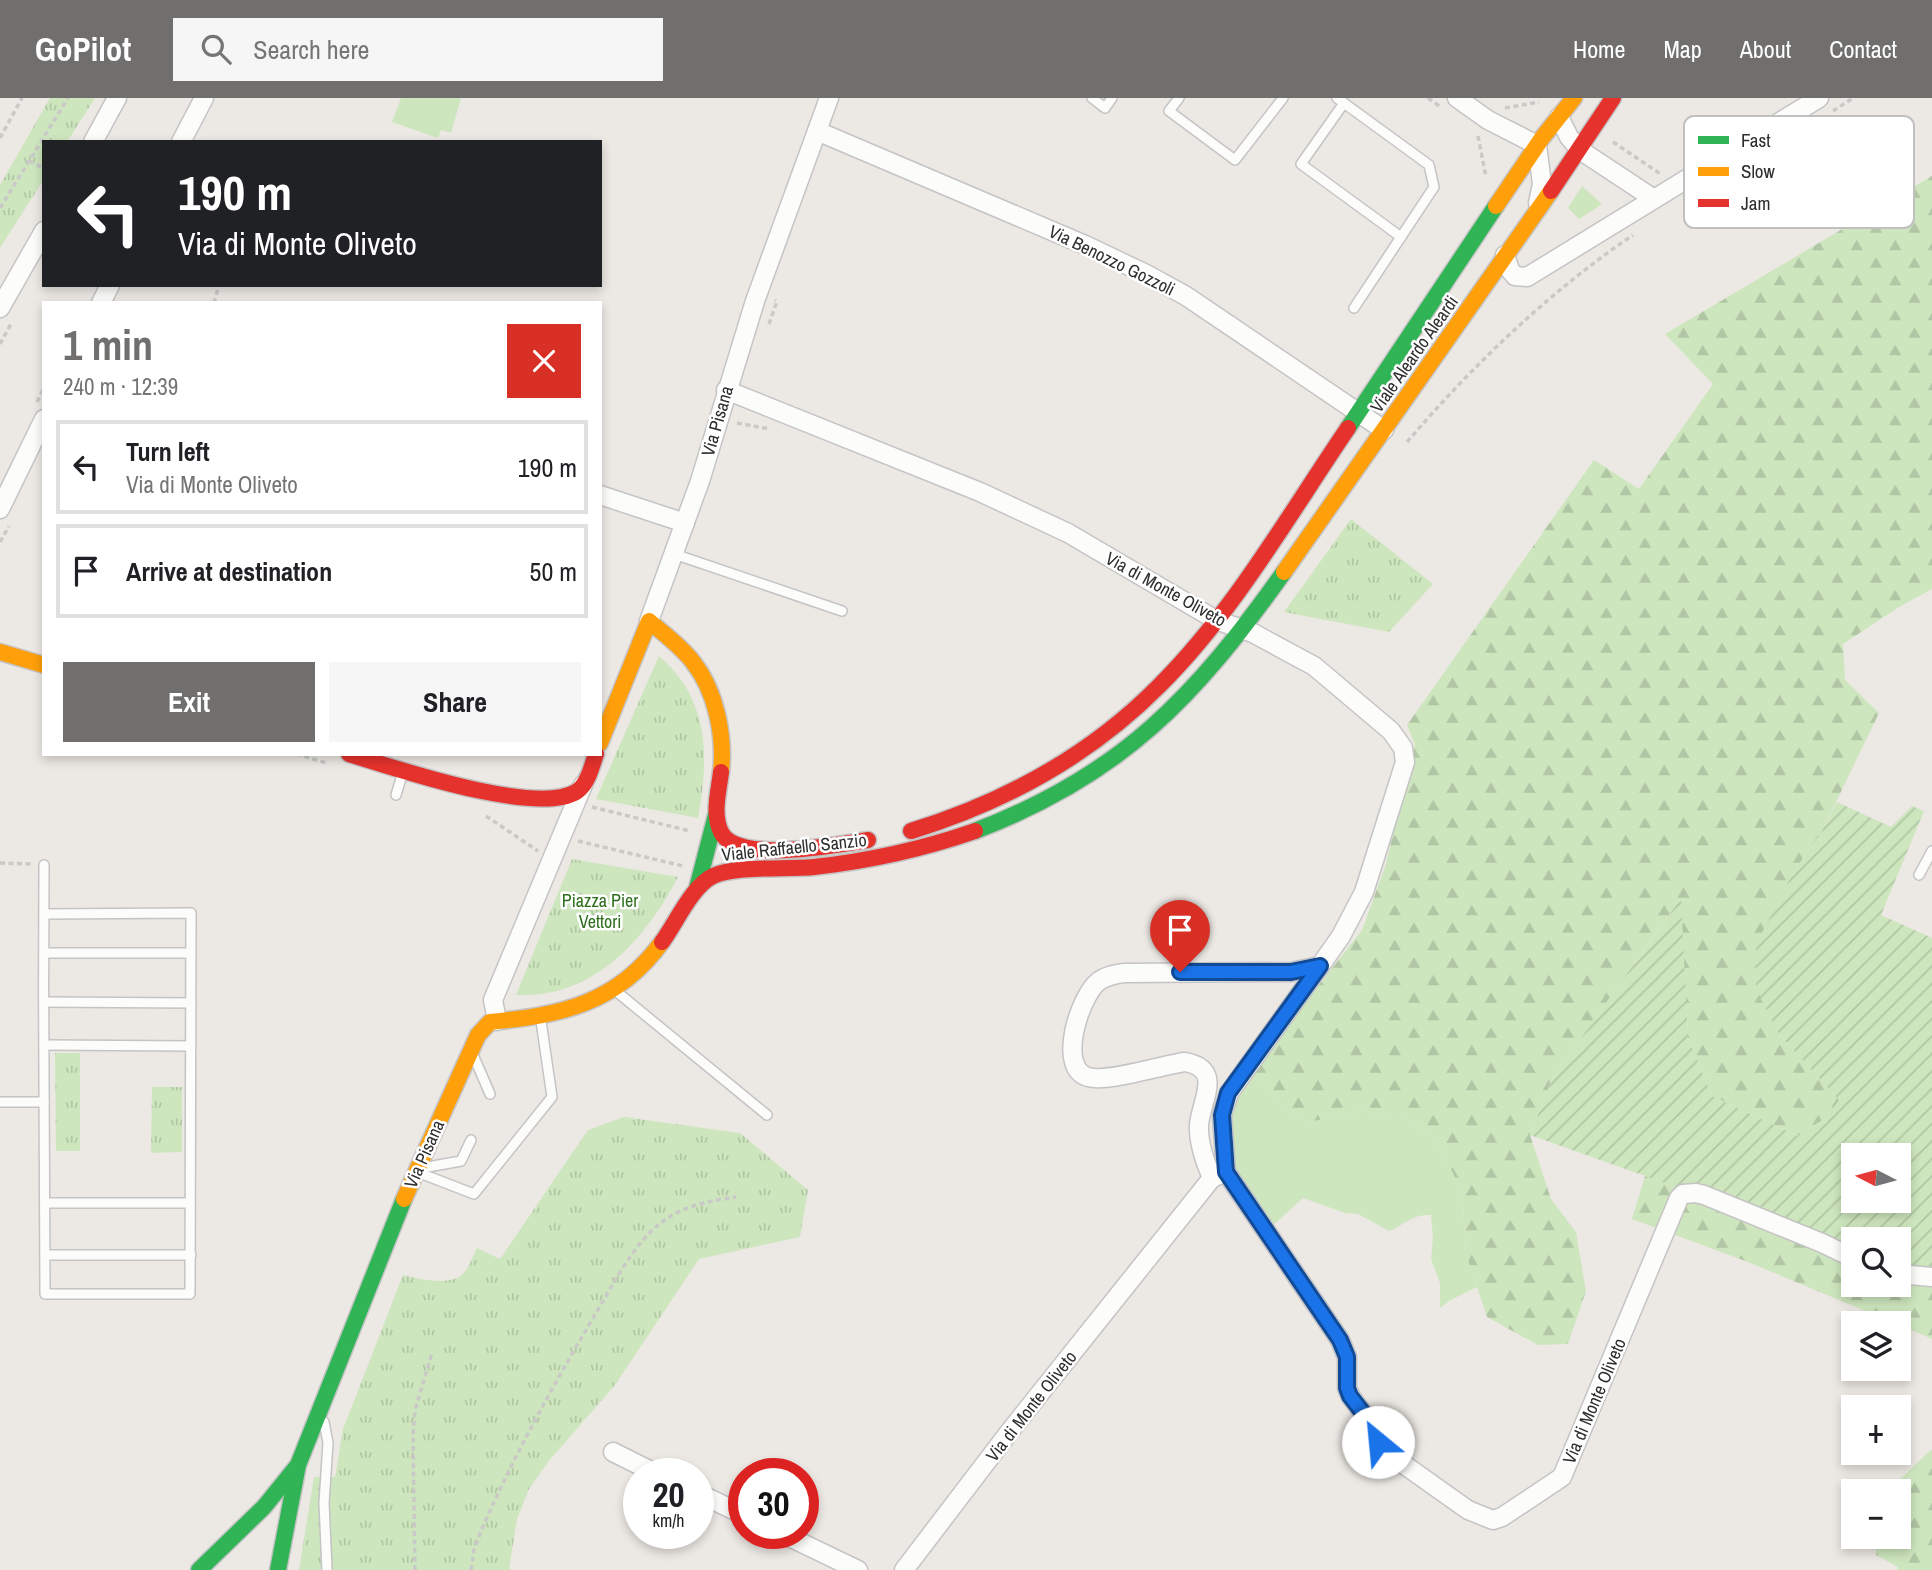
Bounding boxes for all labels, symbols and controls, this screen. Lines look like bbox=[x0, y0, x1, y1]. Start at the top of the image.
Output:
search box bbox=[173, 18, 663, 81]
text: GoPilot bbox=[35, 27, 131, 71]
icon: search bbox=[197, 30, 235, 68]
text: Search here bbox=[253, 32, 369, 67]
text: Home bbox=[1573, 33, 1625, 65]
text: Map bbox=[1663, 33, 1702, 65]
text: About bbox=[1740, 33, 1791, 65]
text: Contact bbox=[1829, 33, 1897, 65]
legend bbox=[1684, 116, 1914, 228]
text: Fast bbox=[1741, 127, 1771, 153]
text: Slow bbox=[1741, 158, 1776, 184]
text: 190 m bbox=[178, 159, 292, 225]
icon: left bbox=[63, 168, 154, 259]
text: Jam bbox=[1741, 190, 1770, 216]
street label: Via Benozzo Gozzoli bbox=[1045, 219, 1179, 301]
text: Via di Monte Oliveto bbox=[178, 222, 417, 265]
street label: Viale Aleardo Aleardi bbox=[1364, 290, 1464, 418]
text: 1 min bbox=[63, 317, 153, 373]
button: close bbox=[507, 324, 581, 398]
text: 240 m · 12:39 bbox=[63, 371, 178, 402]
street label: Via Pisana bbox=[695, 383, 739, 459]
text: Turn left bbox=[126, 434, 210, 469]
icon: left bbox=[67, 448, 105, 486]
text: 190 m bbox=[518, 450, 577, 485]
text: Via di Monte Oliveto bbox=[126, 469, 298, 500]
street label: Via di Monte Oliveto bbox=[1101, 546, 1231, 632]
icon: arrive bbox=[67, 552, 105, 590]
text: Arrive at destination bbox=[126, 554, 332, 589]
text: 50 m bbox=[530, 554, 577, 589]
button: Exit bbox=[63, 662, 315, 742]
button: Share bbox=[329, 662, 581, 742]
street label: Viale Raffaello Sanzio bbox=[720, 827, 868, 867]
park label: Piazza Pier Vettori bbox=[562, 888, 638, 934]
pin bbox=[1150, 900, 1210, 972]
icon: arrive bbox=[1161, 911, 1199, 949]
street label: Via Pisana bbox=[398, 1116, 450, 1192]
north arrow bbox=[1841, 1143, 1911, 1213]
map controls bbox=[1841, 1143, 1911, 1549]
button: search bbox=[1841, 1227, 1911, 1297]
button: layers bbox=[1841, 1311, 1911, 1381]
street label: Via di Monte Oliveto bbox=[1556, 1334, 1632, 1468]
street label: Via di Monte Oliveto bbox=[980, 1345, 1082, 1467]
button: + bbox=[1841, 1395, 1911, 1465]
position arrow bbox=[1341, 1405, 1415, 1479]
speed limit sign: 30 bbox=[728, 1458, 819, 1549]
text: 20 bbox=[653, 1471, 684, 1518]
button: − bbox=[1841, 1479, 1911, 1549]
text: km/h bbox=[653, 1508, 685, 1533]

